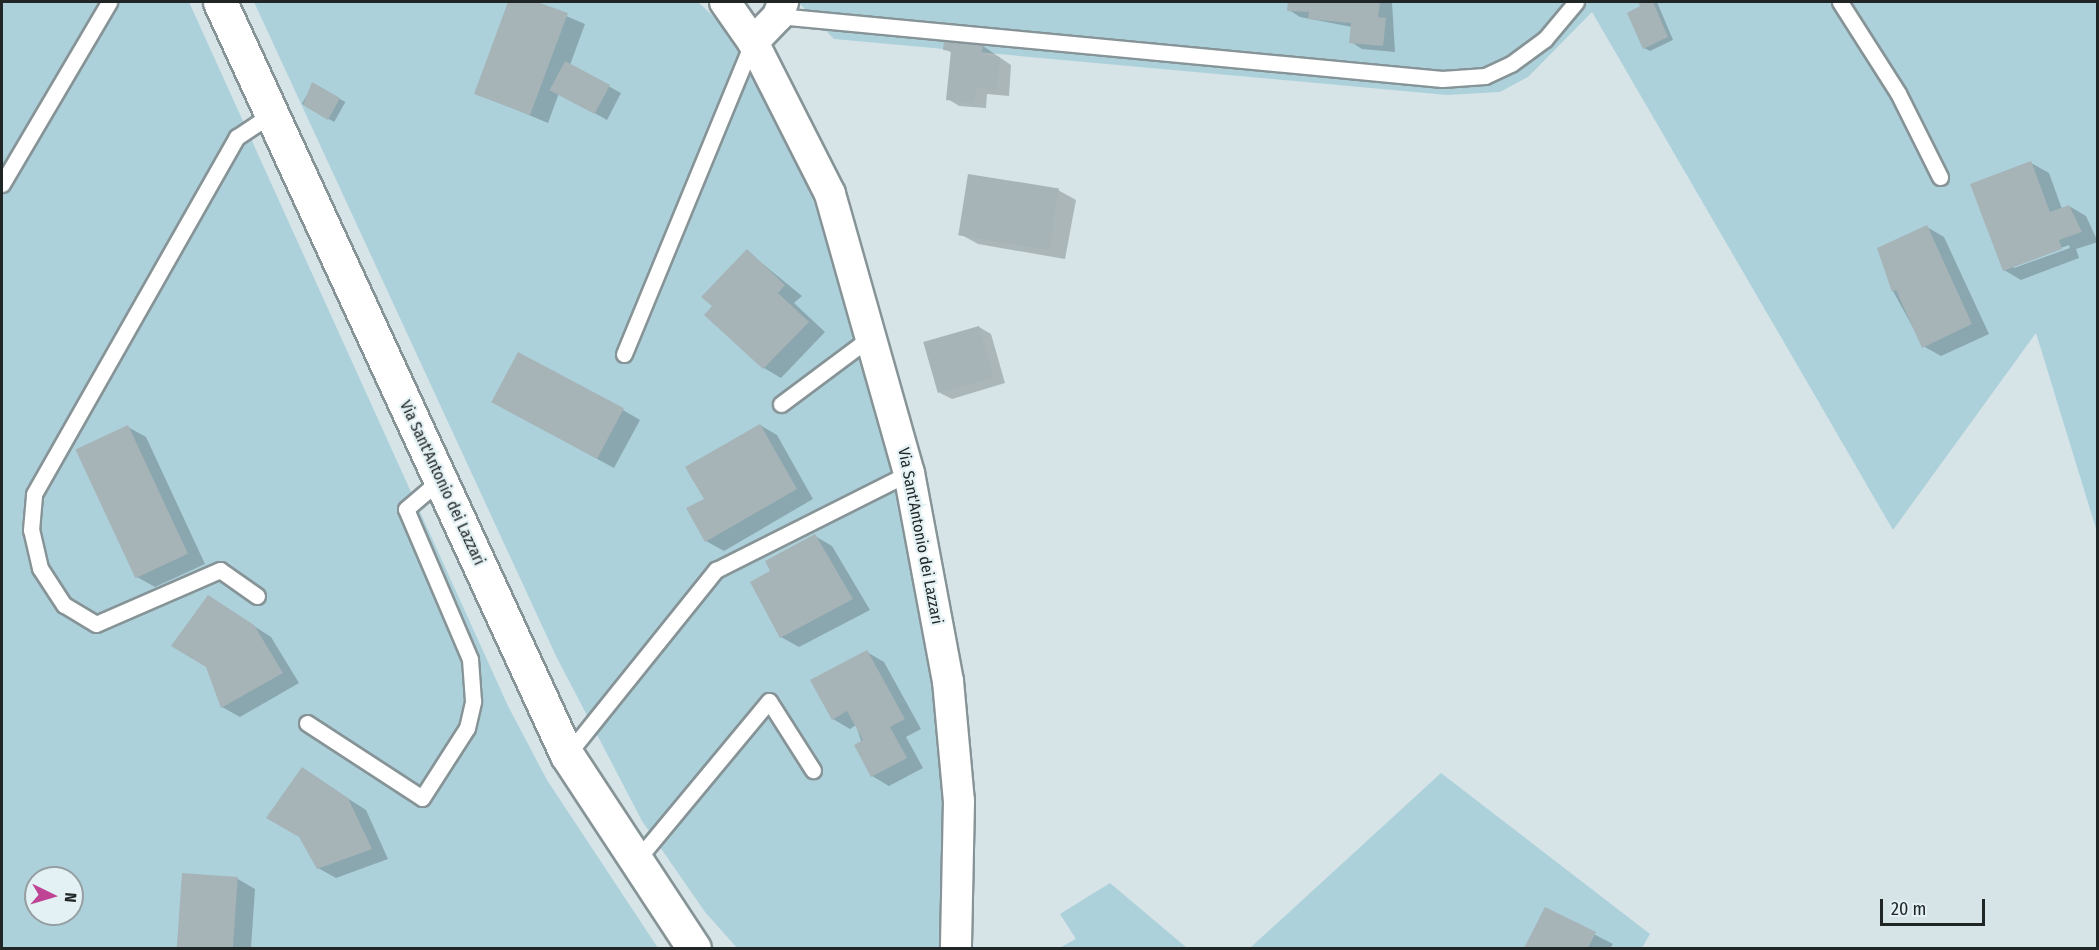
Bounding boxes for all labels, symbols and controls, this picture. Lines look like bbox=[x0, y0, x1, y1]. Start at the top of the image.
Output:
street label: Via Sant'Antonio dei Lazzari bbox=[395, 398, 489, 568]
street label: Via Sant'Antonio dei Lazzari bbox=[893, 446, 947, 626]
north arrow bbox=[24, 866, 84, 926]
scale bar bbox=[1883, 887, 1988, 925]
text: N bbox=[61, 892, 80, 903]
text: 20 m bbox=[1891, 898, 1926, 920]

